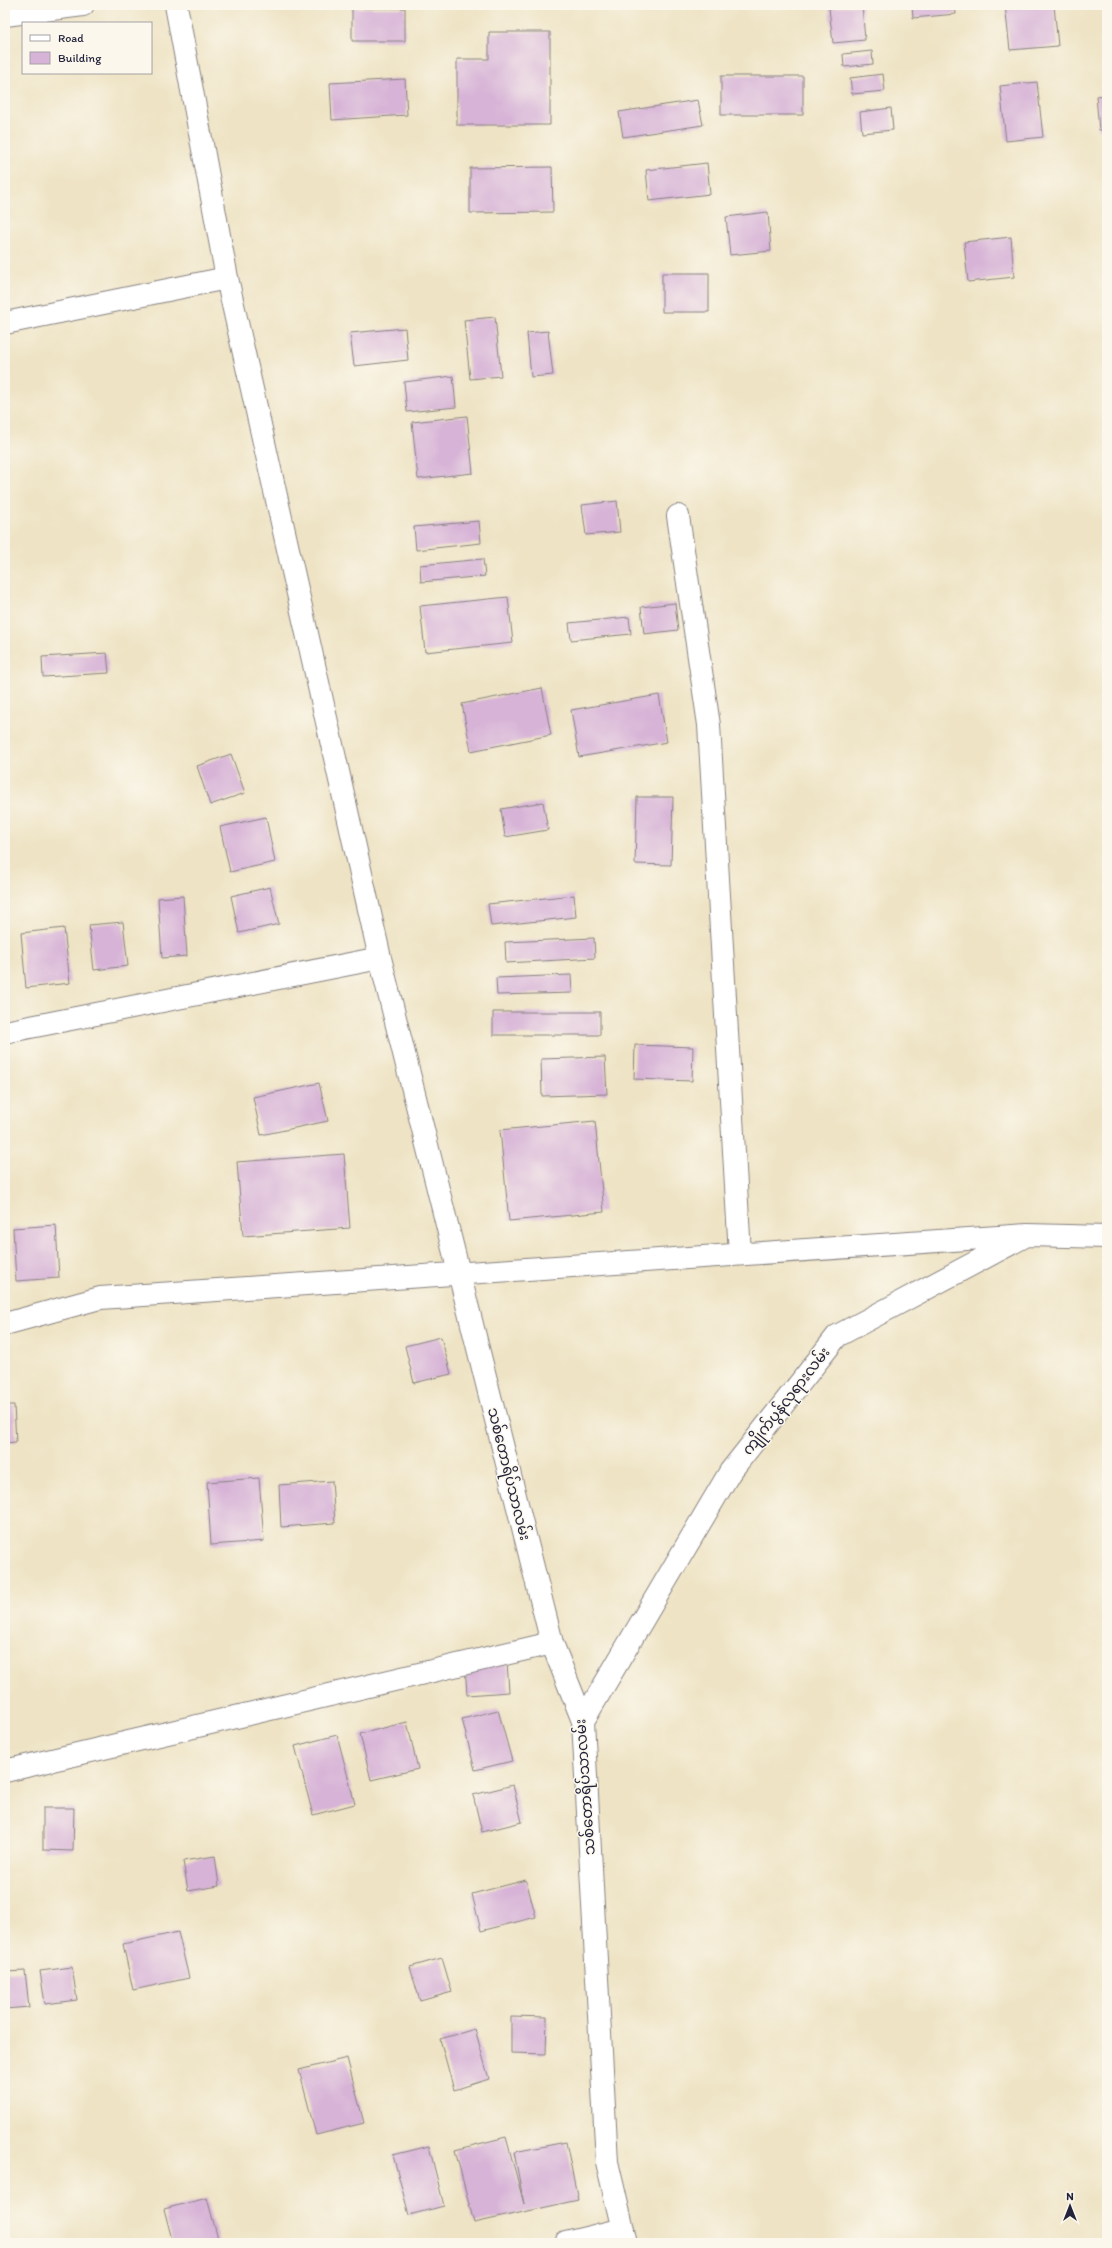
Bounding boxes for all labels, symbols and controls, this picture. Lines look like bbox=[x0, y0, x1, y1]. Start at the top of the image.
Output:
legend bbox=[22, 22, 152, 74]
text: Road bbox=[58, 31, 84, 45]
text: Building bbox=[58, 51, 102, 65]
street label: ကျိုက်ပွန်လုရားလမ်း bbox=[738, 1343, 836, 1460]
street label: သစ်တောရိပ်သာလမ်း bbox=[481, 1405, 535, 1543]
street label: သစ်တောရိပ်သာလမ်း bbox=[570, 1718, 602, 1856]
north arrow bbox=[1050, 2186, 1090, 2226]
text: N bbox=[1066, 2190, 1074, 2203]

